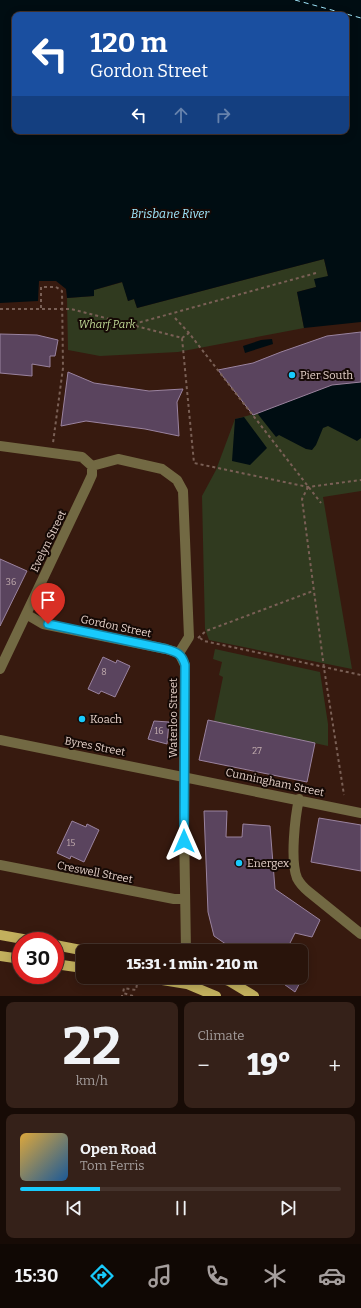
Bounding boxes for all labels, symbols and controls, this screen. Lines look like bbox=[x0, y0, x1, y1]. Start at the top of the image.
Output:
text: 120 m bbox=[90, 26, 167, 59]
icon: left bbox=[24, 28, 76, 80]
text: Gordon Street bbox=[90, 60, 208, 82]
icon: left bbox=[128, 104, 150, 126]
icon: ahead bbox=[170, 104, 192, 126]
icon: right bbox=[212, 104, 234, 126]
water label: Brisbane River bbox=[131, 207, 210, 221]
park label: Wharf Park bbox=[79, 318, 136, 331]
place label: Pier South bbox=[300, 369, 353, 382]
marker: Pier South bbox=[287, 370, 297, 380]
street label: Evelyn Street bbox=[28, 508, 69, 574]
house number: 36 bbox=[6, 577, 16, 587]
pin bbox=[31, 583, 65, 624]
icon: arrive bbox=[37, 589, 59, 611]
street label: Gordon Street bbox=[79, 613, 153, 640]
house number: 8 bbox=[101, 667, 107, 677]
street label: Waterloo Street bbox=[167, 678, 180, 758]
place label: Koach bbox=[90, 713, 122, 726]
marker: Koach bbox=[77, 714, 87, 724]
house number: 16 bbox=[155, 726, 163, 736]
street label: Byres Street bbox=[63, 734, 126, 759]
house number: 27 bbox=[252, 746, 262, 756]
street label: Cunningham Street bbox=[224, 766, 325, 799]
position arrow bbox=[163, 820, 205, 862]
house number: 15 bbox=[67, 838, 75, 848]
place label: Energex bbox=[247, 857, 289, 870]
marker: Energex bbox=[234, 858, 244, 868]
street label: Creswell Street bbox=[56, 859, 134, 886]
speed limit sign: 30 bbox=[12, 932, 64, 984]
text: 15:31 · 1 min · 210 m bbox=[126, 955, 258, 973]
text: 22 bbox=[62, 1015, 121, 1078]
text: Climate bbox=[198, 1028, 244, 1043]
text: 19° bbox=[247, 1047, 291, 1083]
text: − bbox=[198, 1052, 210, 1079]
text: + bbox=[328, 1052, 341, 1079]
text: km/h bbox=[76, 1073, 108, 1088]
text: Open Road bbox=[80, 1140, 156, 1158]
text: Tom Ferris bbox=[80, 1158, 144, 1173]
icon: previous bbox=[63, 1197, 85, 1219]
icon: pause bbox=[170, 1197, 192, 1219]
icon: next bbox=[277, 1197, 299, 1219]
icon: directions bbox=[88, 1262, 116, 1290]
icon: music bbox=[146, 1262, 174, 1290]
icon: phone bbox=[203, 1262, 231, 1290]
icon: climate bbox=[261, 1262, 289, 1290]
icon: car bbox=[318, 1262, 346, 1290]
text: 15:30 bbox=[15, 1265, 58, 1287]

